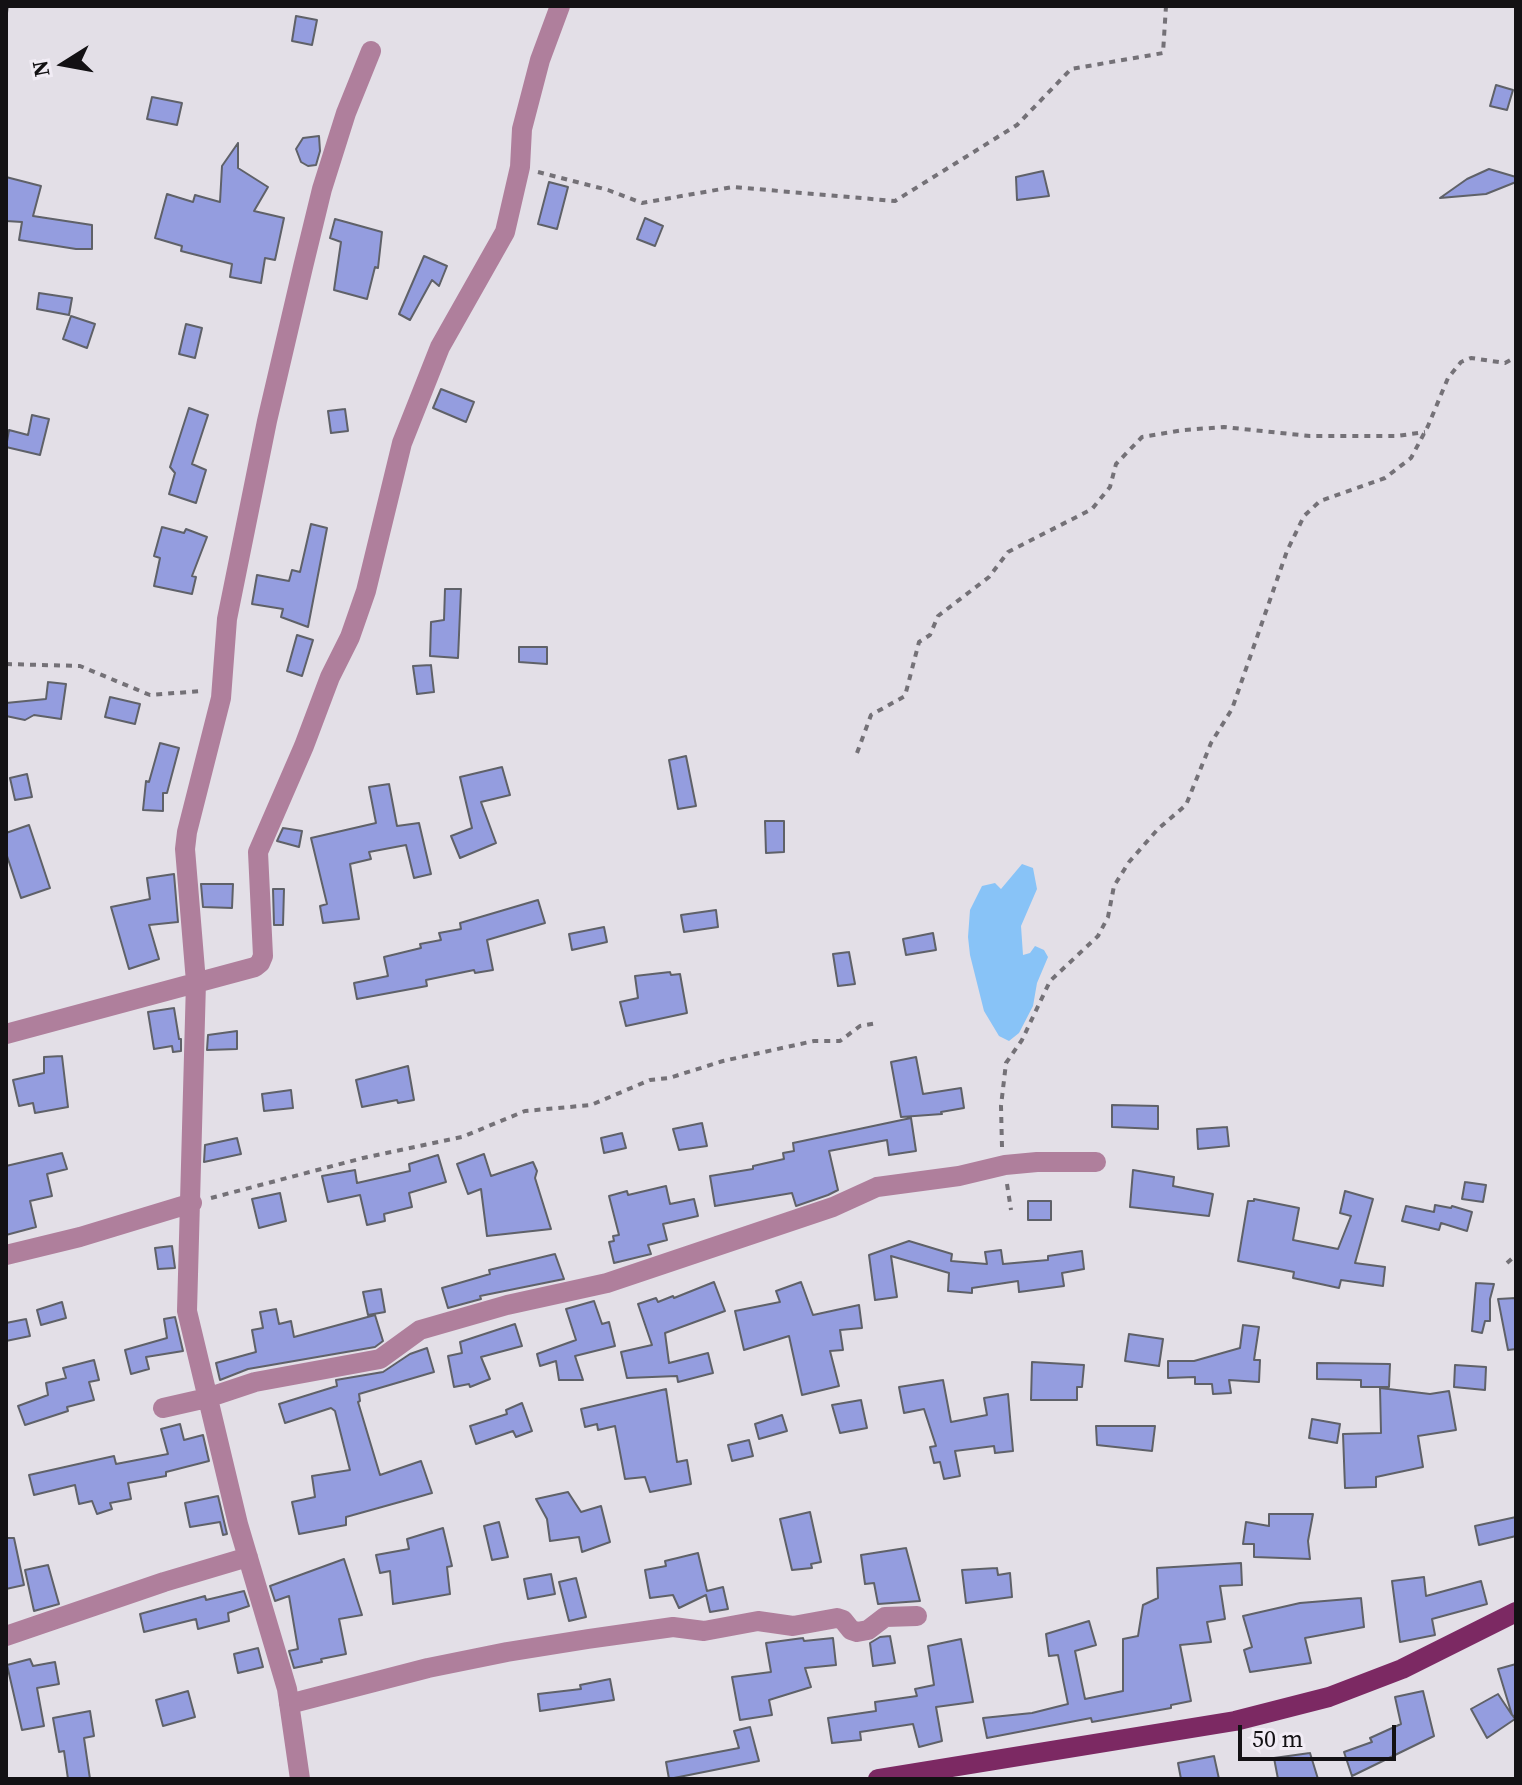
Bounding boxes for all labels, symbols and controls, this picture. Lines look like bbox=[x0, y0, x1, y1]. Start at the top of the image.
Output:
north arrow bbox=[24, 24, 104, 104]
text: N bbox=[24, 58, 57, 79]
scale bar bbox=[1242, 1709, 1400, 1759]
text: 50 m bbox=[1252, 1722, 1303, 1755]

